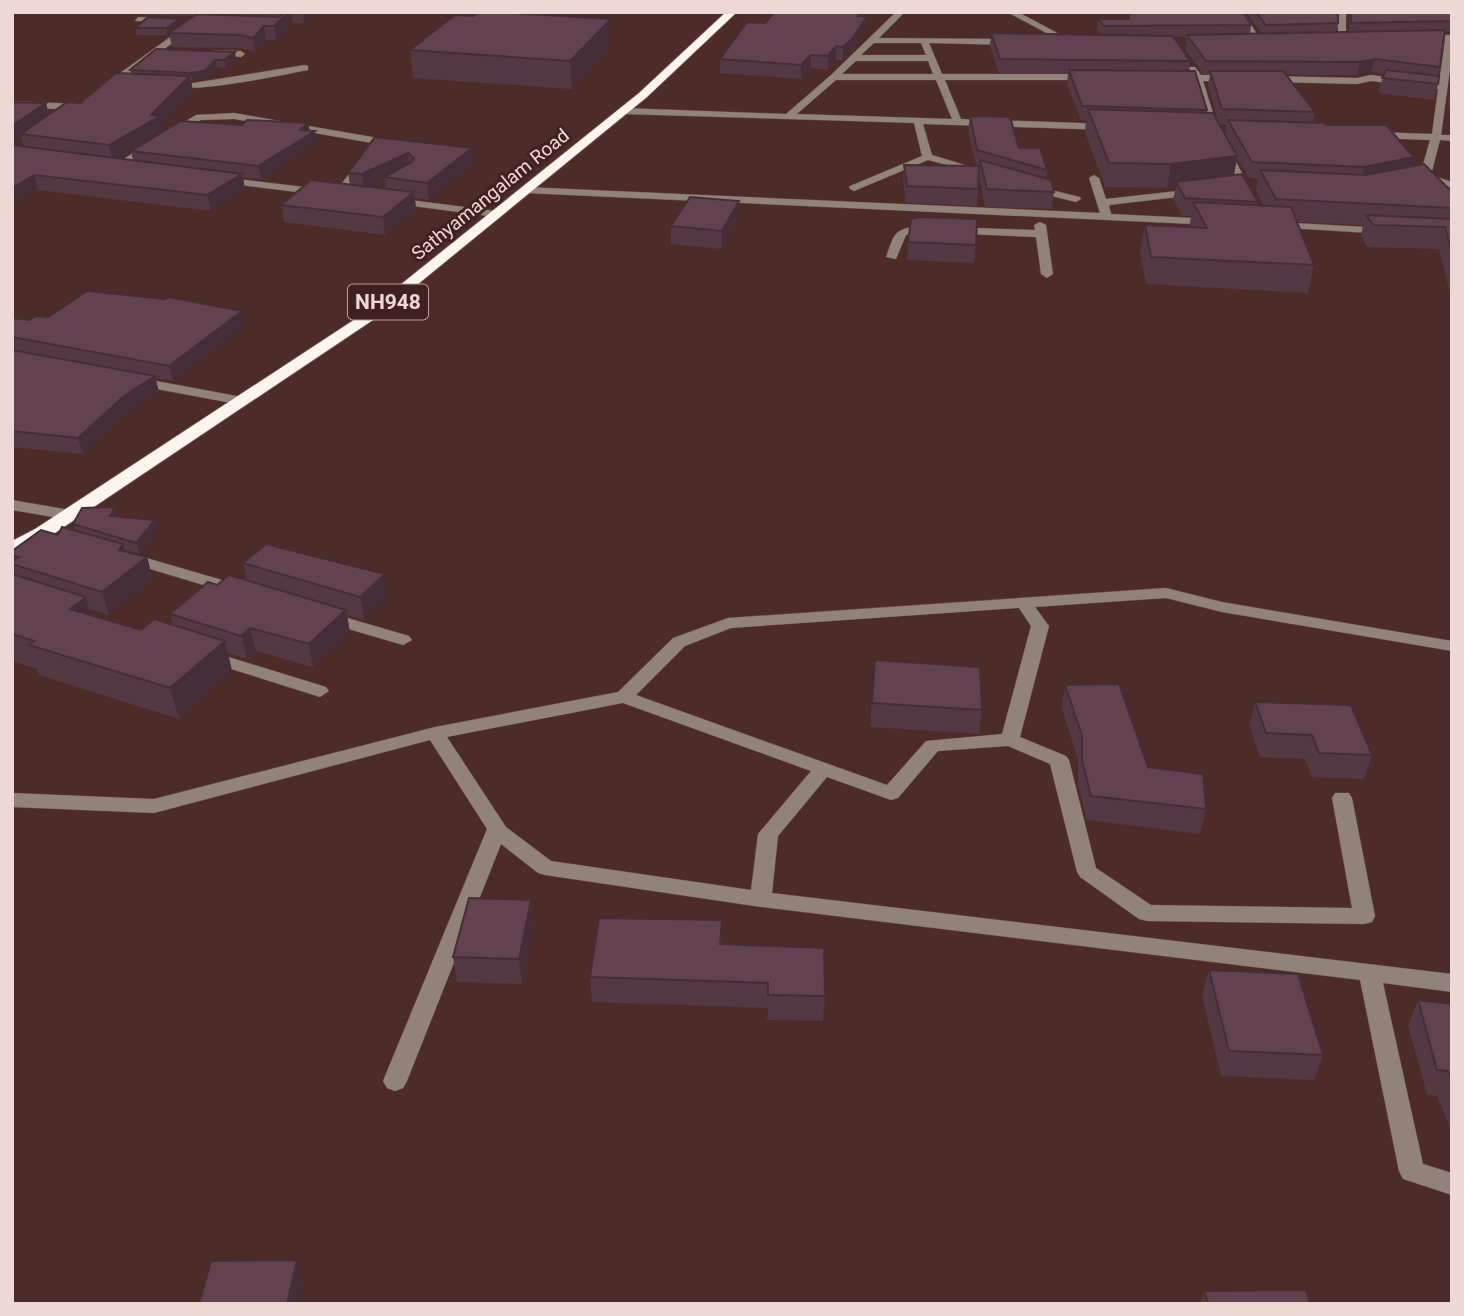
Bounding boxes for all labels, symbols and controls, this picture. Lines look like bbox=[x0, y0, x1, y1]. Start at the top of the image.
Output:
street label: Sathyamangalam Road bbox=[407, 124, 574, 265]
road number: NH948 bbox=[348, 284, 428, 320]

